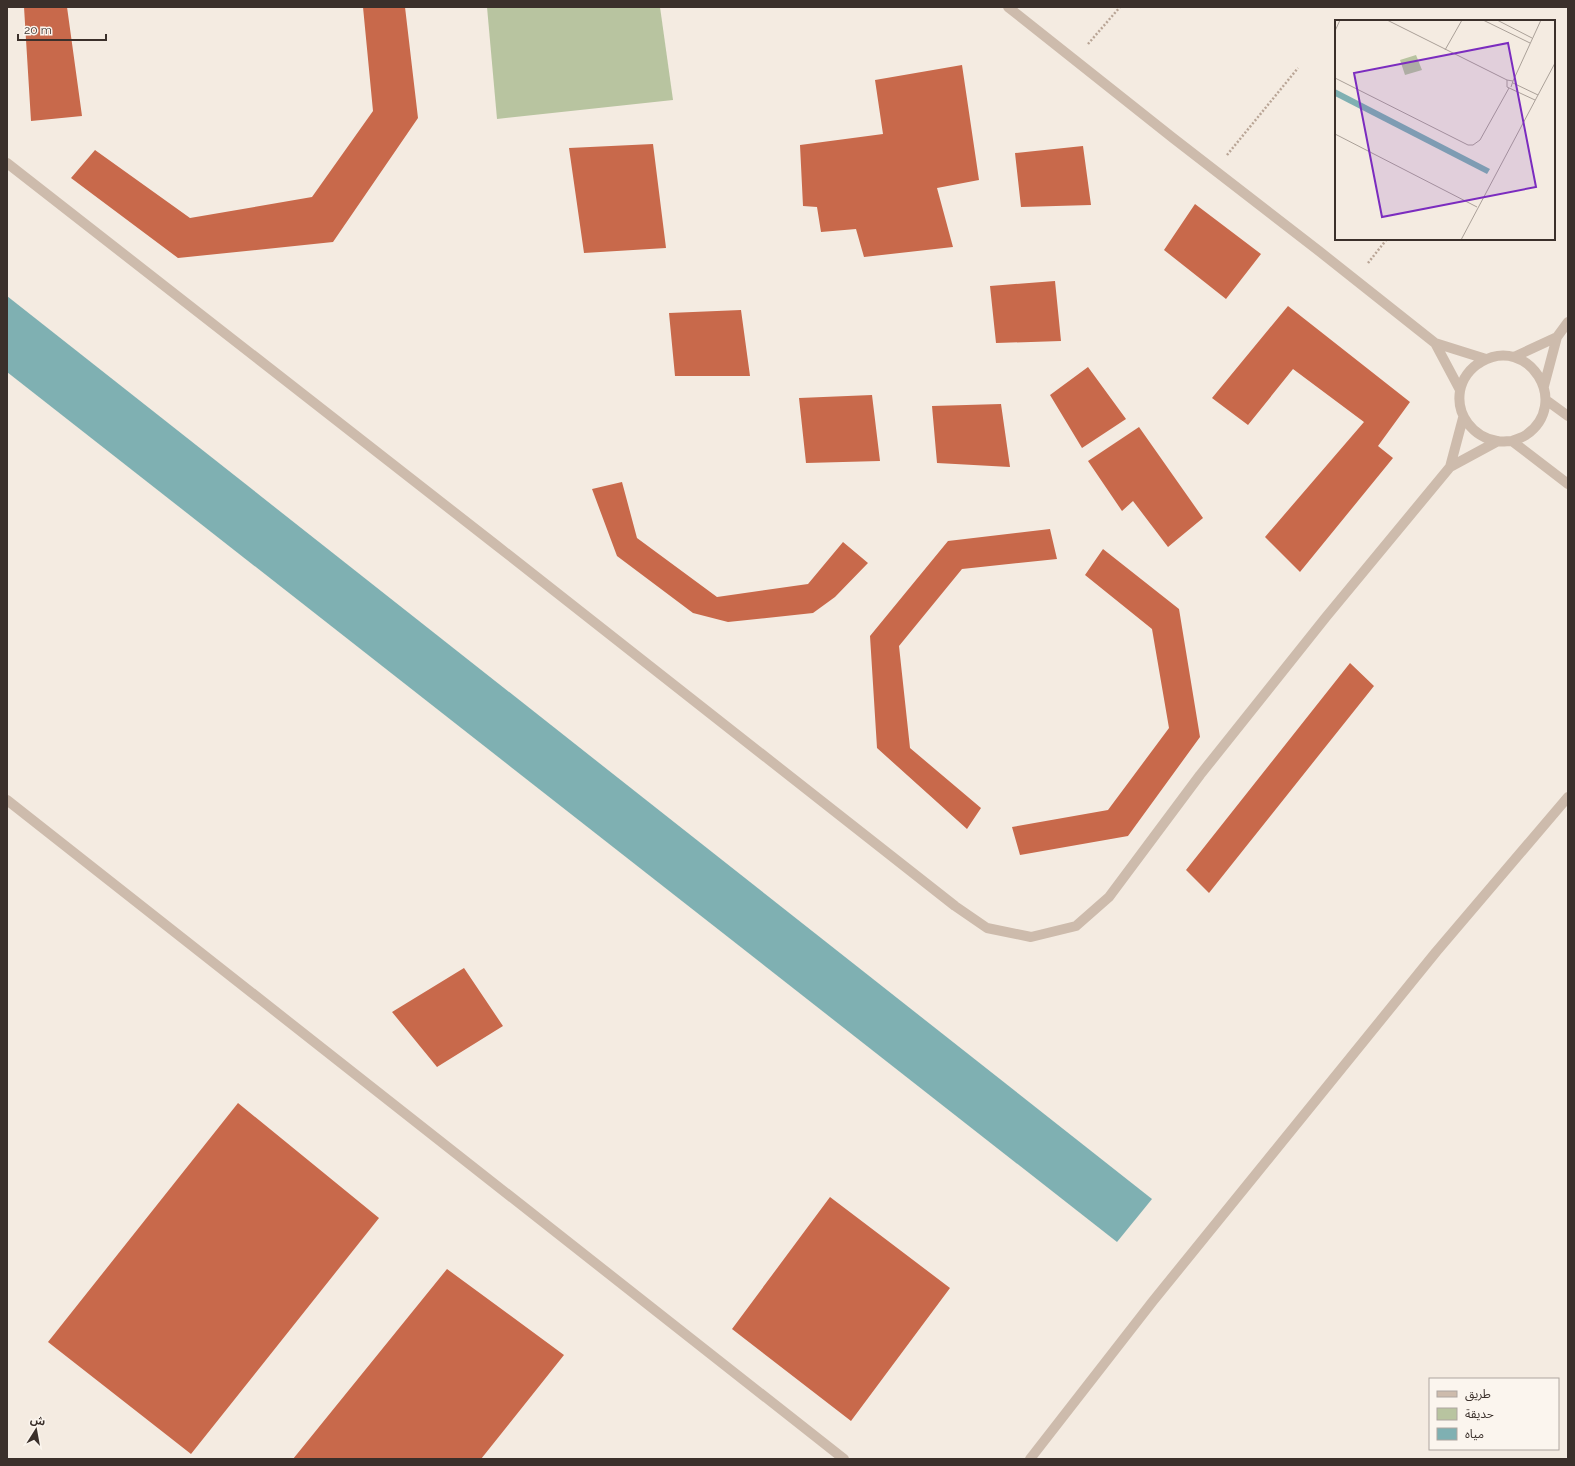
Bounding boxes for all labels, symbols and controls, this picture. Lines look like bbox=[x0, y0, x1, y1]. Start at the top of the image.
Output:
scale bar bbox=[18, 16, 106, 42]
inset map bbox=[1335, 20, 1555, 240]
text: 20 m bbox=[24, 23, 52, 37]
legend bbox=[1429, 1378, 1559, 1450]
text: طريق bbox=[1465, 1387, 1491, 1402]
text: حديقة bbox=[1465, 1407, 1494, 1421]
north arrow bbox=[16, 1410, 56, 1450]
text: ش bbox=[29, 1413, 46, 1428]
text: مياه bbox=[1465, 1427, 1484, 1441]

